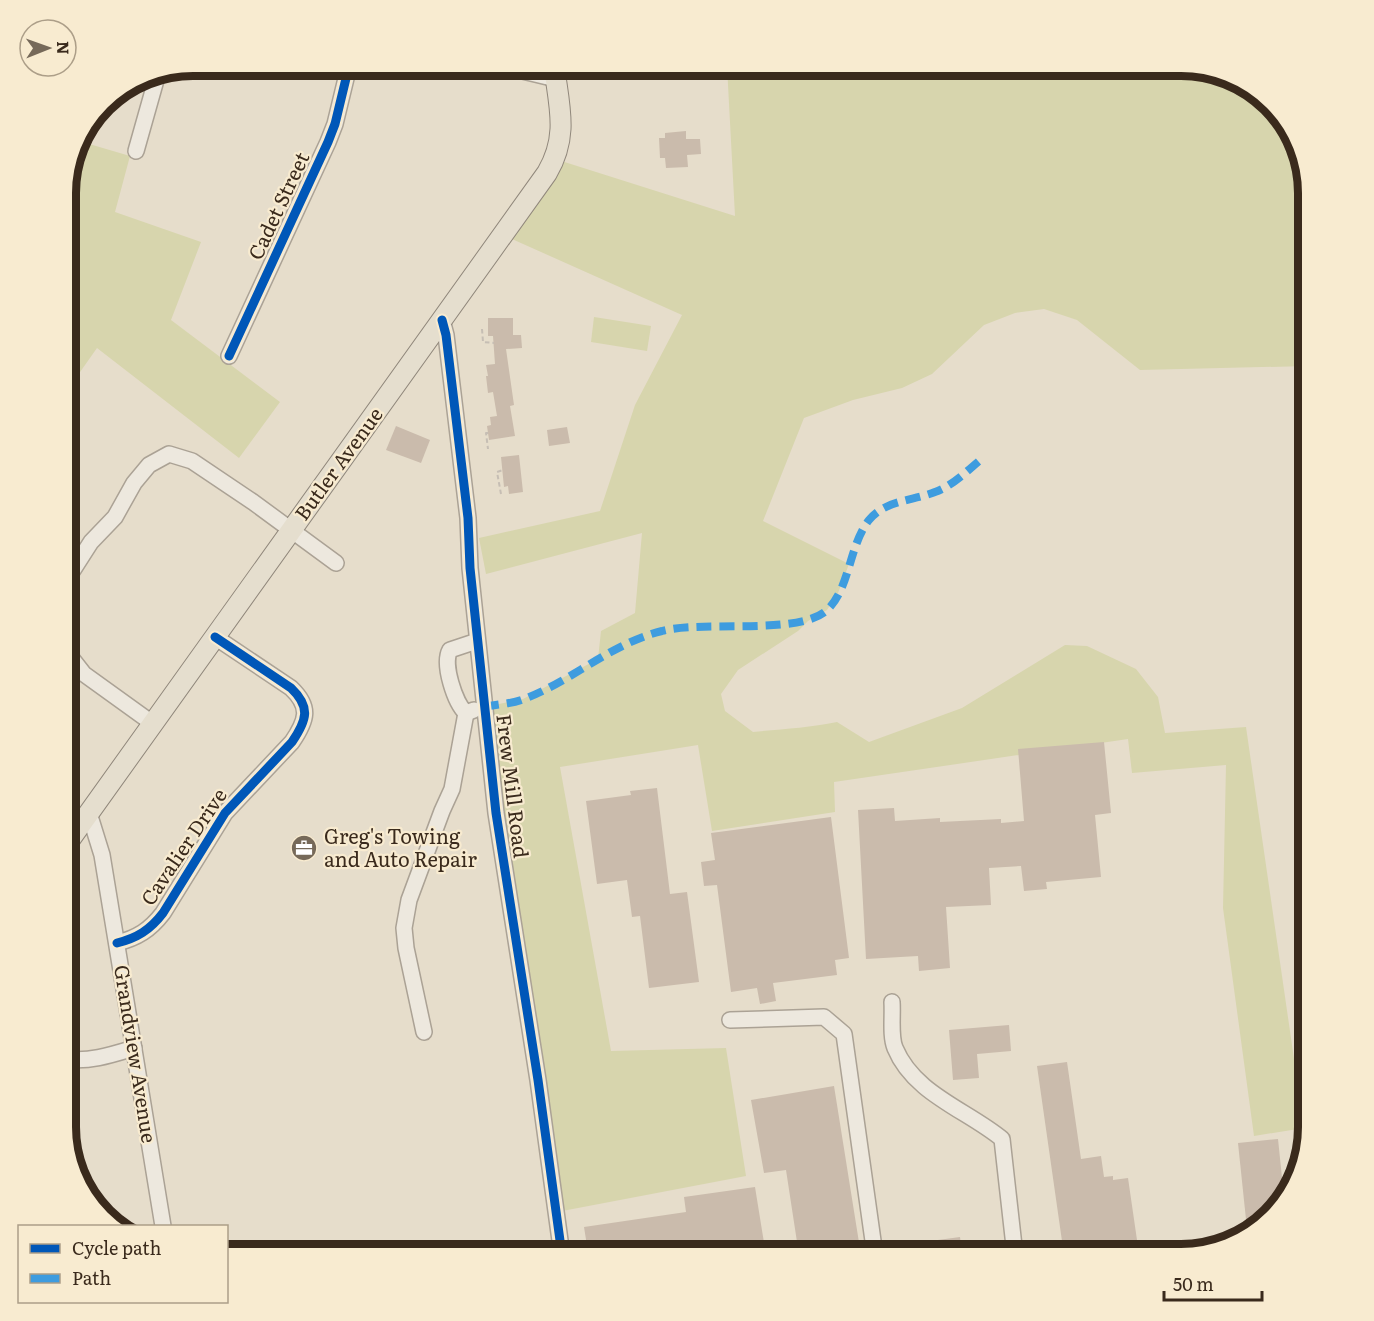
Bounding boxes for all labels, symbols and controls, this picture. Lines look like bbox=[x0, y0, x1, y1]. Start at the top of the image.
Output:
north arrow bbox=[18, 18, 78, 78]
text: N bbox=[52, 41, 76, 55]
street label: Cadet Street bbox=[239, 146, 315, 264]
street label: Butler Avenue bbox=[286, 400, 389, 526]
street label: Frew Mill Road bbox=[490, 712, 538, 860]
street label: Cavalier Drive bbox=[132, 781, 233, 910]
place label: Greg's Towing and Auto Repair bbox=[324, 820, 477, 873]
office icon: Greg's Towing and Auto Repair bbox=[289, 833, 319, 863]
street label: Grandview Avenue bbox=[108, 963, 166, 1145]
legend bbox=[18, 1225, 228, 1303]
text: Cycle path bbox=[72, 1234, 161, 1261]
text: Path bbox=[72, 1264, 111, 1291]
scale bar bbox=[1164, 1264, 1262, 1302]
text: 50 m bbox=[1173, 1270, 1214, 1297]

